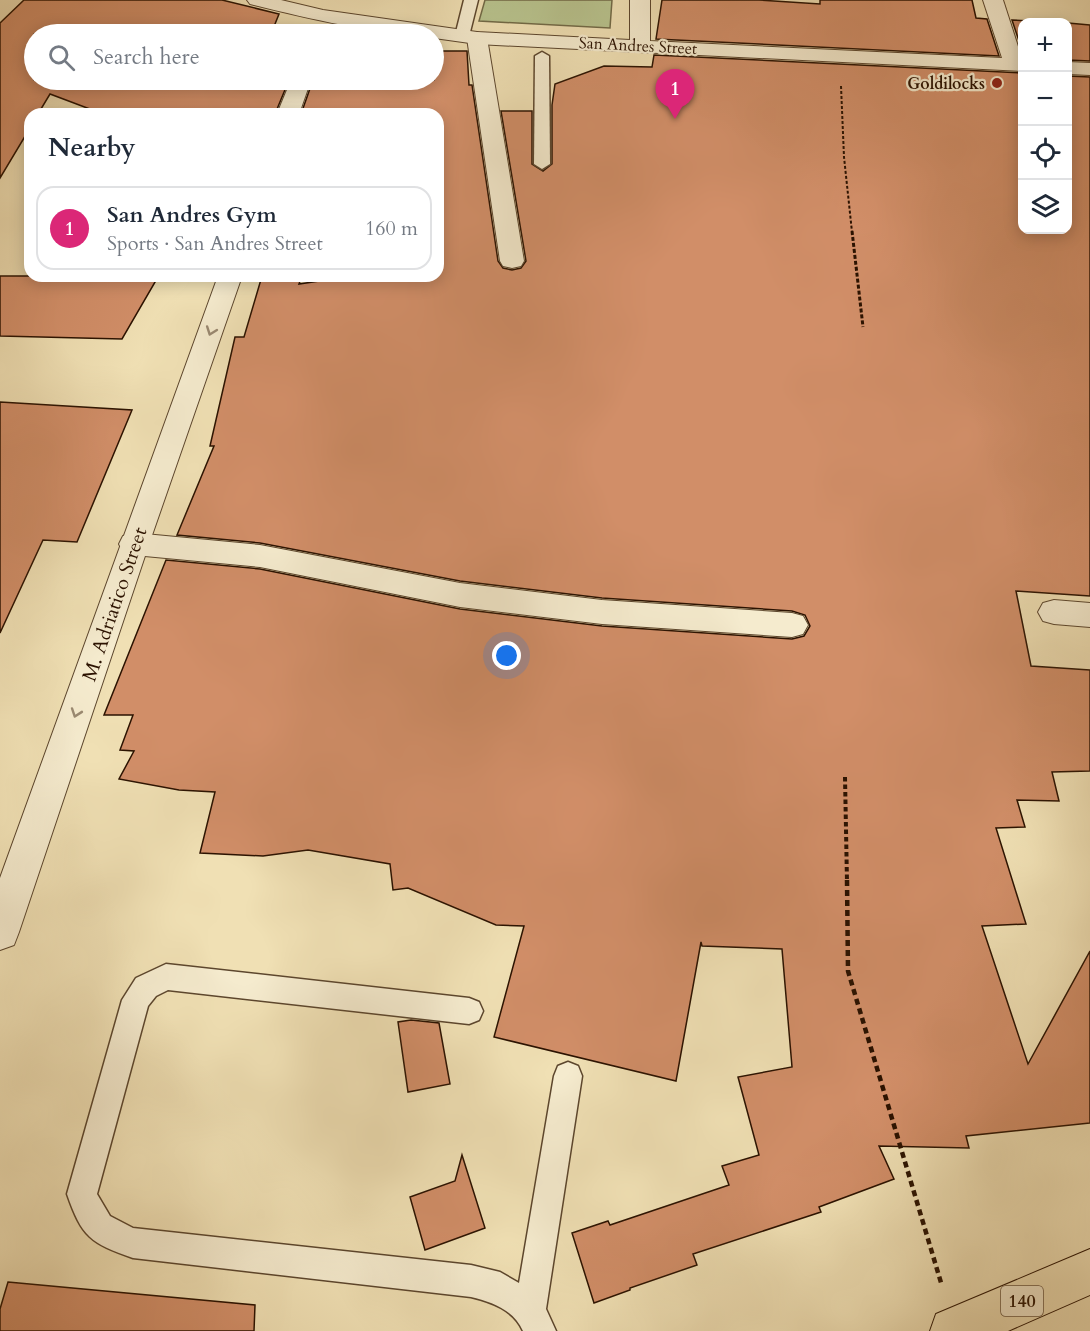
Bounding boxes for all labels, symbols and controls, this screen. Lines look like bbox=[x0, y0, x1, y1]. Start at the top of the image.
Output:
map controls bbox=[1018, 18, 1072, 234]
button: + bbox=[1018, 18, 1072, 72]
search box bbox=[24, 24, 444, 90]
street label: San Andres Street bbox=[578, 32, 698, 60]
icon: search bbox=[45, 41, 78, 74]
text: Search here bbox=[93, 42, 200, 72]
pin: 1 bbox=[656, 70, 694, 119]
button: − bbox=[1018, 72, 1072, 126]
place label: Goldilocks bbox=[907, 73, 985, 95]
marker: Goldilocks bbox=[990, 76, 1004, 90]
button: locate bbox=[1018, 126, 1072, 180]
text: Nearby bbox=[48, 130, 136, 165]
button: layers bbox=[1018, 180, 1072, 234]
text: San Andres Gym bbox=[107, 200, 277, 230]
text: 1 bbox=[64, 215, 75, 242]
text: 160 m bbox=[365, 215, 418, 242]
text: Sports · San Andres Street bbox=[107, 230, 323, 257]
one-way arrow bbox=[205, 325, 218, 336]
street label: M. Adriatico Street bbox=[75, 523, 154, 685]
your location bbox=[492, 641, 521, 670]
one-way arrow bbox=[70, 707, 83, 718]
road number: 140 bbox=[1001, 1286, 1043, 1316]

